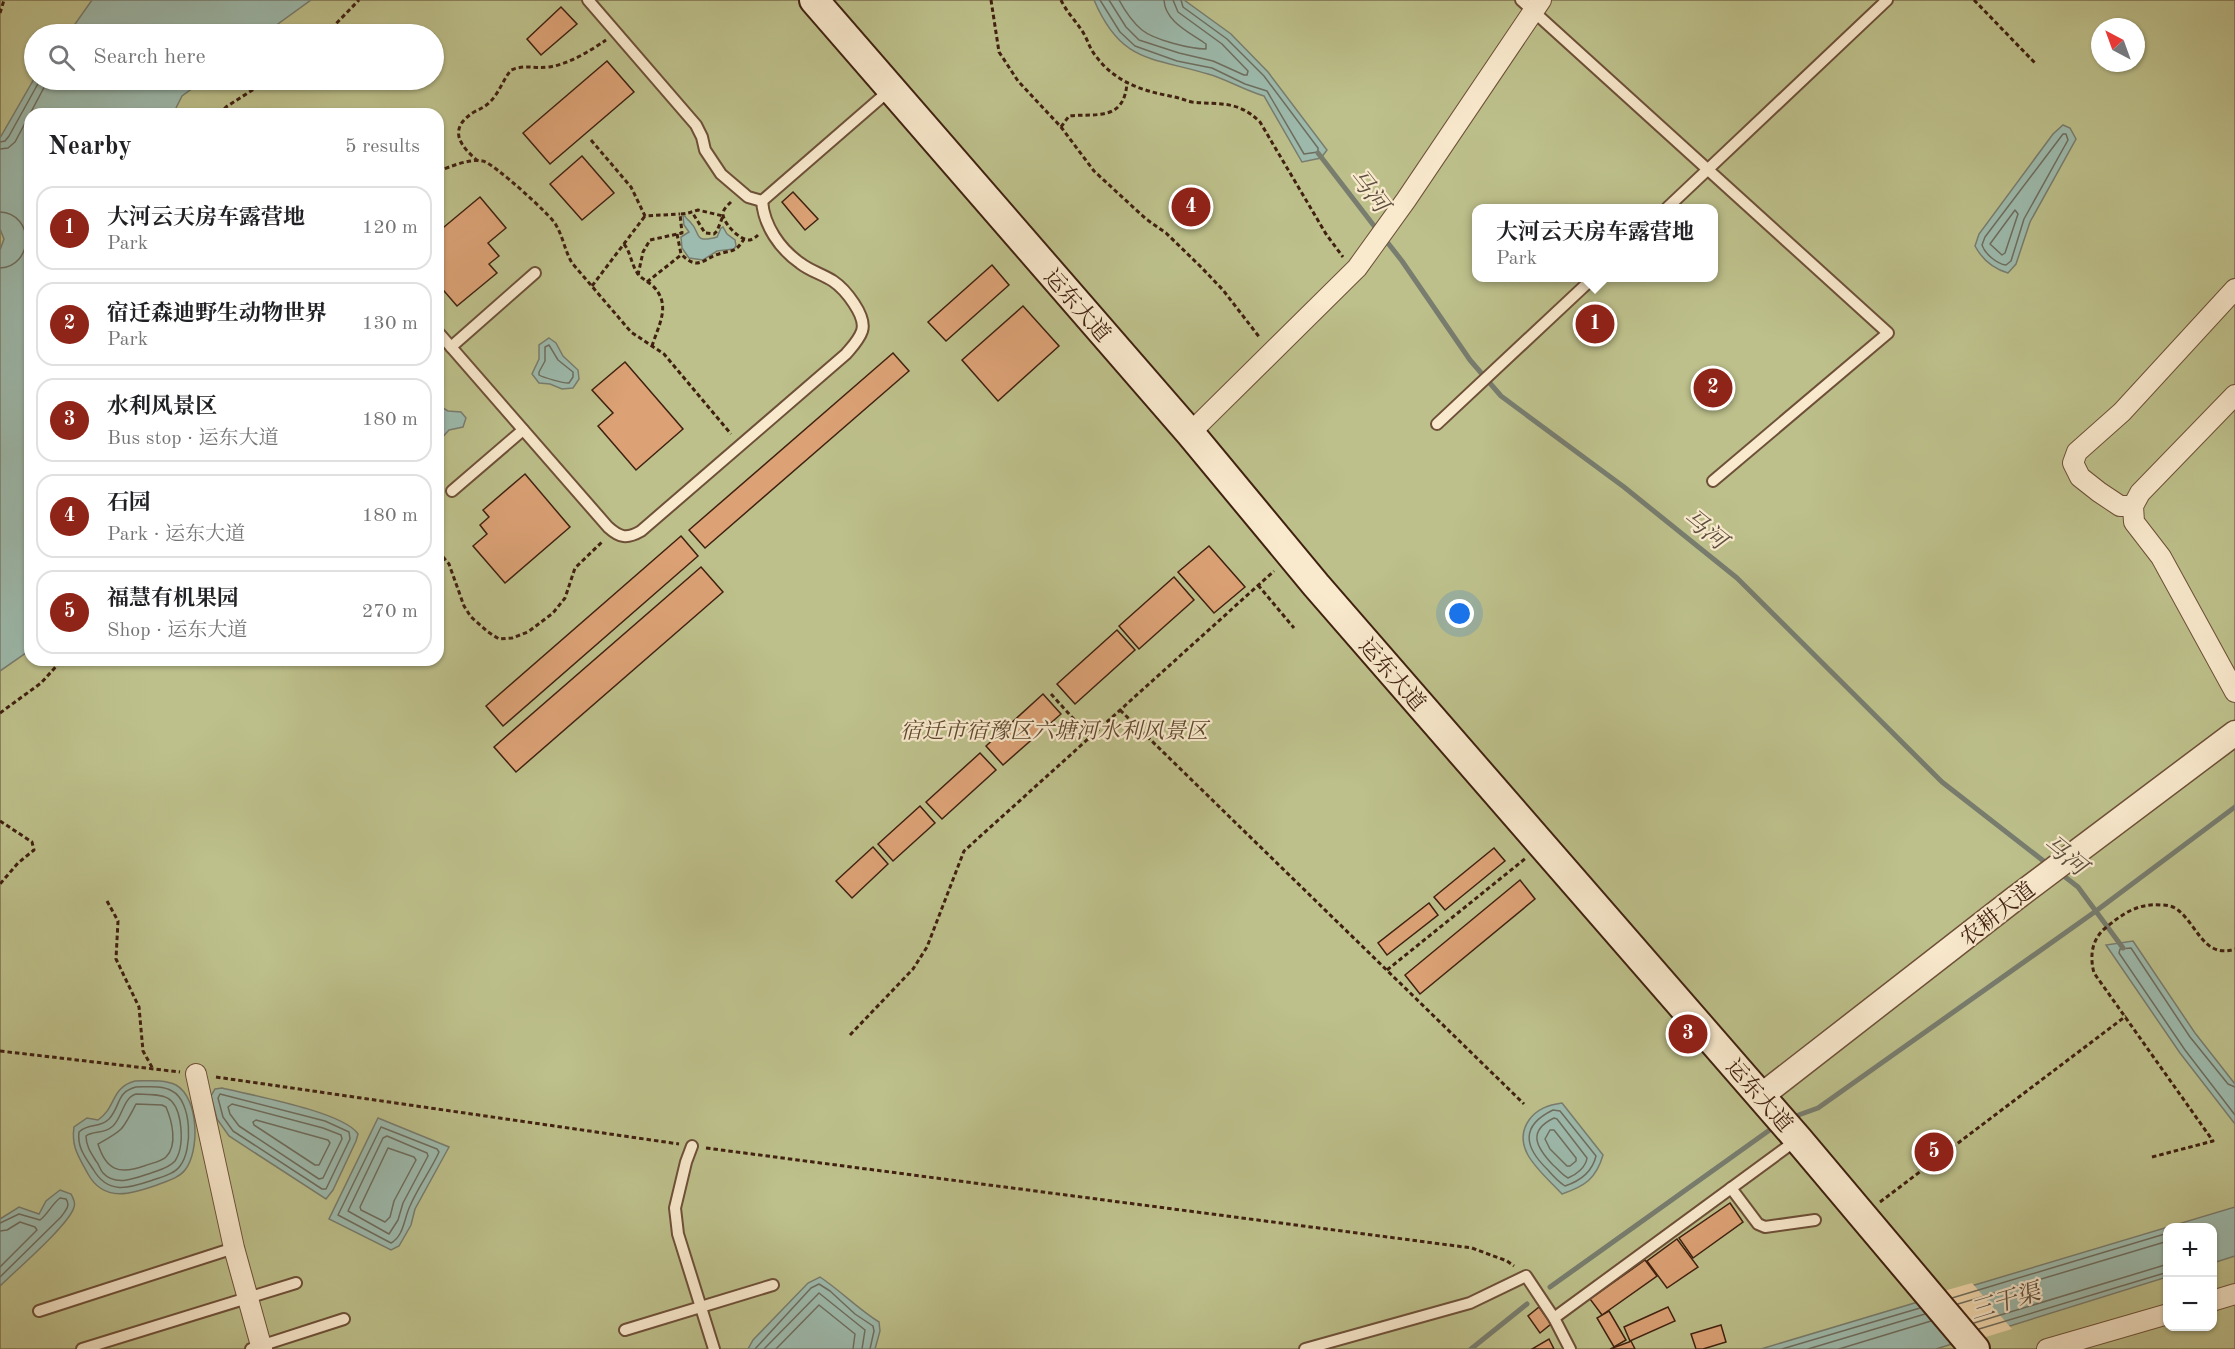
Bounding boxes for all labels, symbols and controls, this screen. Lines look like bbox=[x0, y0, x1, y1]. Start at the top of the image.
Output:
north arrow bbox=[2091, 18, 2145, 72]
search box bbox=[24, 24, 444, 90]
icon: search bbox=[45, 41, 78, 74]
text: Search here bbox=[93, 46, 206, 68]
text: Nearby bbox=[48, 134, 132, 160]
text: 5 results bbox=[345, 137, 420, 157]
water label: 马河 bbox=[1343, 164, 1396, 221]
pin: 4 bbox=[1172, 184, 1210, 230]
popup bbox=[1472, 204, 1718, 282]
text: 大河云天房车露营地 bbox=[107, 207, 305, 229]
text: 1 bbox=[64, 218, 75, 238]
text: 120 m bbox=[362, 218, 418, 238]
text: 大河云天房车露营地 bbox=[1496, 222, 1694, 244]
text: Park bbox=[107, 234, 148, 254]
text: Park bbox=[1496, 249, 1537, 269]
street label: 运东大道 bbox=[1039, 265, 1115, 347]
pin: 1 bbox=[1576, 302, 1614, 346]
text: 宿迁森迪野生动物世界 bbox=[107, 303, 327, 325]
text: 2 bbox=[64, 314, 75, 334]
text: 130 m bbox=[362, 314, 418, 334]
text: Park bbox=[107, 330, 148, 350]
pin: 2 bbox=[1694, 366, 1732, 410]
text: 水利风景区 bbox=[107, 396, 217, 418]
text: 3 bbox=[64, 410, 75, 430]
text: 180 m bbox=[362, 410, 418, 430]
text: Bus stop · 运东大道 bbox=[107, 429, 279, 449]
text: 石园 bbox=[107, 492, 151, 514]
water label: 马河 bbox=[1678, 505, 1734, 558]
text: 4 bbox=[64, 506, 75, 526]
text: 180 m bbox=[362, 506, 418, 526]
text: Park · 运东大道 bbox=[107, 525, 245, 545]
text: 福慧有机果园 bbox=[107, 588, 239, 610]
your location bbox=[1445, 599, 1474, 628]
text: 5 bbox=[64, 602, 75, 622]
text: 270 m bbox=[362, 602, 418, 622]
text: Shop · 运东大道 bbox=[107, 621, 247, 641]
street label: 运东大道 bbox=[1354, 634, 1430, 716]
park label: 宿迁市宿豫区六塘河水利风景区 bbox=[900, 719, 1211, 743]
water label: 马河 bbox=[2038, 831, 2094, 884]
street label: 农耕大道 bbox=[1956, 877, 2040, 950]
pin: 3 bbox=[1668, 1012, 1708, 1056]
street label: 运东大道 bbox=[1721, 1055, 1797, 1137]
pin: 5 bbox=[1914, 1130, 1954, 1174]
map controls bbox=[2163, 1223, 2217, 1331]
button: + bbox=[2163, 1223, 2217, 1277]
water label: 三干渠 bbox=[1967, 1277, 2046, 1325]
button: − bbox=[2163, 1277, 2217, 1331]

